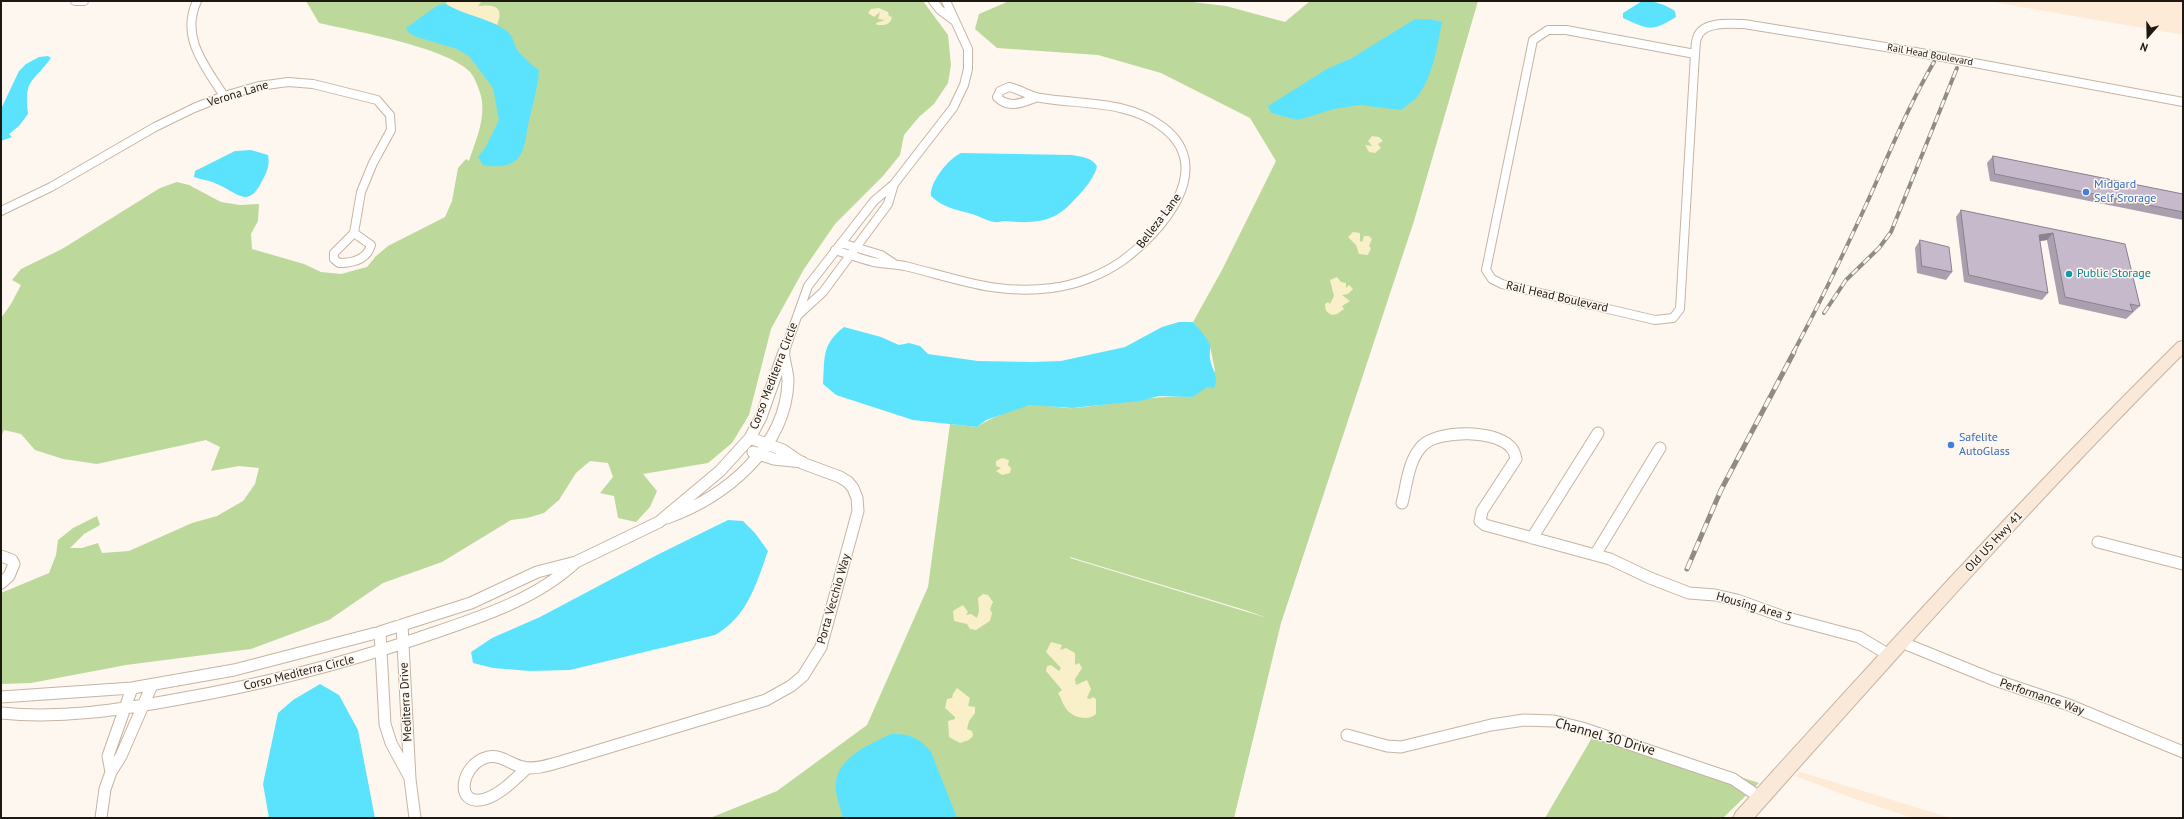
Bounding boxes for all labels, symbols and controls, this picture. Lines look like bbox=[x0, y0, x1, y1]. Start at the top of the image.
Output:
north arrow bbox=[2128, 16, 2168, 56]
text: N bbox=[2138, 39, 2150, 55]
street label: Rail Head Boulevard bbox=[1886, 42, 1974, 68]
street label: Verona Lane bbox=[206, 78, 270, 110]
place label: Midgard Self Srorage bbox=[2094, 178, 2156, 206]
marker: Midgard Self Srorage bbox=[2081, 187, 2091, 197]
street label: Belleza Lane bbox=[1134, 191, 1184, 251]
place label: Public Storage bbox=[2077, 267, 2151, 281]
marker: Public Storage bbox=[2064, 269, 2074, 279]
street label: Rail Head Boulevard bbox=[1505, 278, 1609, 316]
street label: Corso Mediterra Circle bbox=[747, 320, 801, 432]
place label: Safelite AutoGlass bbox=[1959, 431, 2010, 459]
marker: Safelite AutoGlass bbox=[1946, 440, 1956, 450]
street label: Old US Hwy 41 bbox=[1962, 509, 2026, 575]
street label: Porta Vecchio Way bbox=[814, 552, 854, 646]
street label: Housing Area 5 bbox=[1714, 589, 1794, 625]
street label: Corso Mediterra Circle bbox=[242, 652, 356, 694]
street label: Mediterra Drive bbox=[397, 662, 415, 742]
street label: Performance Way bbox=[1998, 676, 2086, 718]
street label: Channel 30 Drive bbox=[1553, 715, 1657, 759]

